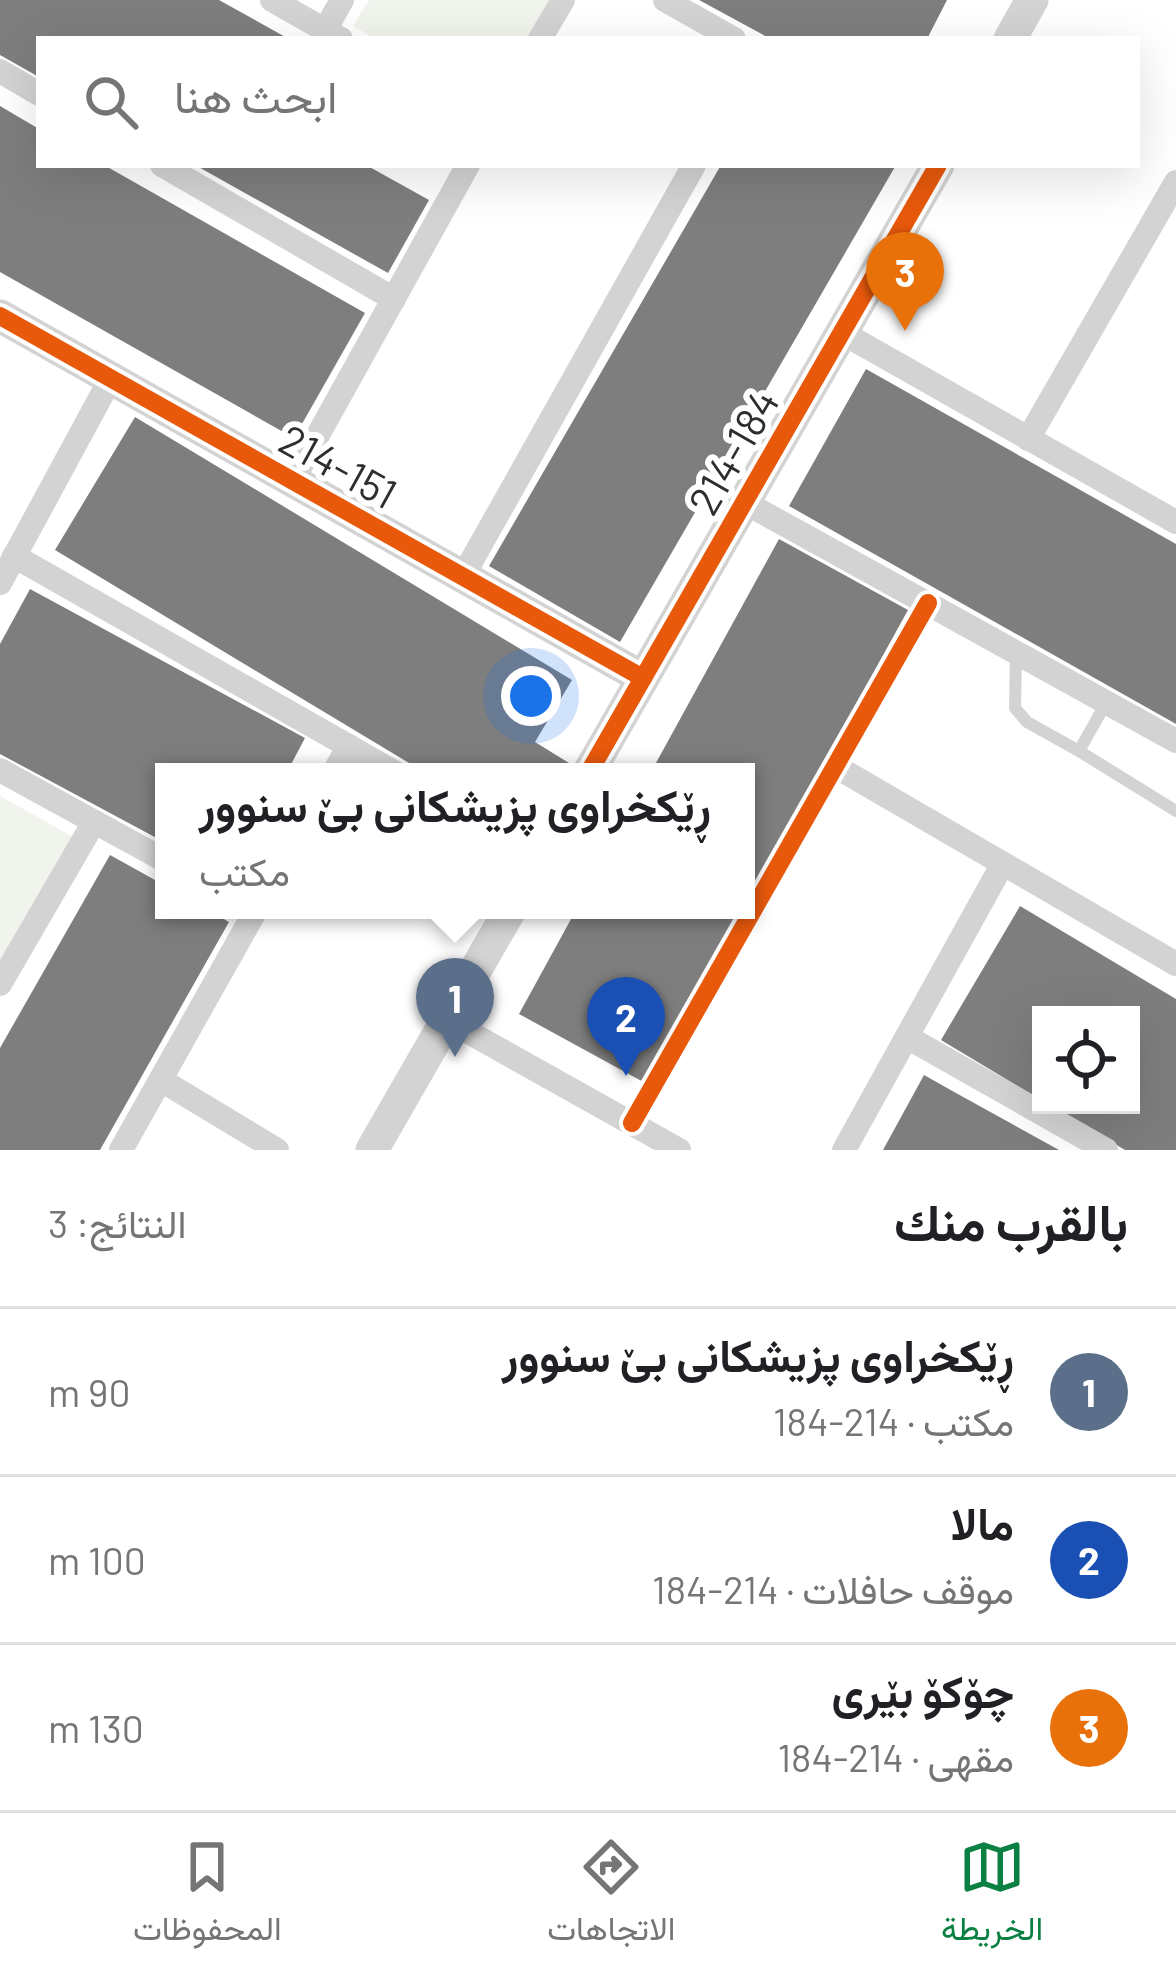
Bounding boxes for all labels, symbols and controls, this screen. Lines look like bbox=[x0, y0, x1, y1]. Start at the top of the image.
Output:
search box bbox=[36, 36, 1140, 168]
text: ابحث هنا bbox=[174, 68, 337, 122]
icon: search bbox=[78, 69, 144, 135]
pin: 3 bbox=[866, 232, 944, 331]
street label: 214-184 bbox=[676, 380, 788, 522]
street label: 214-151 bbox=[272, 413, 406, 517]
your location bbox=[501, 666, 561, 726]
popup bbox=[155, 763, 755, 919]
text: ڕێکخراوی پزیشکانی بێ سنوور bbox=[199, 777, 711, 831]
text: مكتب bbox=[199, 847, 290, 894]
pin: 1 bbox=[416, 958, 494, 1057]
pin: 2 bbox=[587, 977, 665, 1076]
map controls bbox=[1032, 1006, 1140, 1114]
button: locate bbox=[1032, 1006, 1140, 1114]
text: بالقرب منك bbox=[894, 1190, 1128, 1251]
text: النتائج: 3 bbox=[48, 1199, 186, 1246]
text: ڕێکخراوی پزیشکانی بێ سنوور bbox=[502, 1327, 1014, 1381]
text: 90 m bbox=[48, 1368, 130, 1415]
text: 1 bbox=[1082, 1368, 1096, 1415]
text: مكتب · 214-184 bbox=[773, 1397, 1014, 1444]
text: مالا bbox=[951, 1495, 1014, 1549]
text: 100 m bbox=[48, 1536, 146, 1583]
text: 2 bbox=[1078, 1536, 1100, 1583]
text: موقف حافلات · 214-184 bbox=[652, 1565, 1014, 1612]
text: چۆکۆ بێری bbox=[831, 1663, 1014, 1717]
text: 130 m bbox=[48, 1704, 144, 1751]
text: 3 bbox=[1078, 1704, 1100, 1751]
text: مقهى · 214-184 bbox=[777, 1733, 1014, 1780]
tab: المحفوظات bbox=[133, 1834, 282, 1958]
tab: الاتجاهات bbox=[547, 1834, 675, 1958]
tab: الخريطة bbox=[941, 1834, 1043, 1958]

